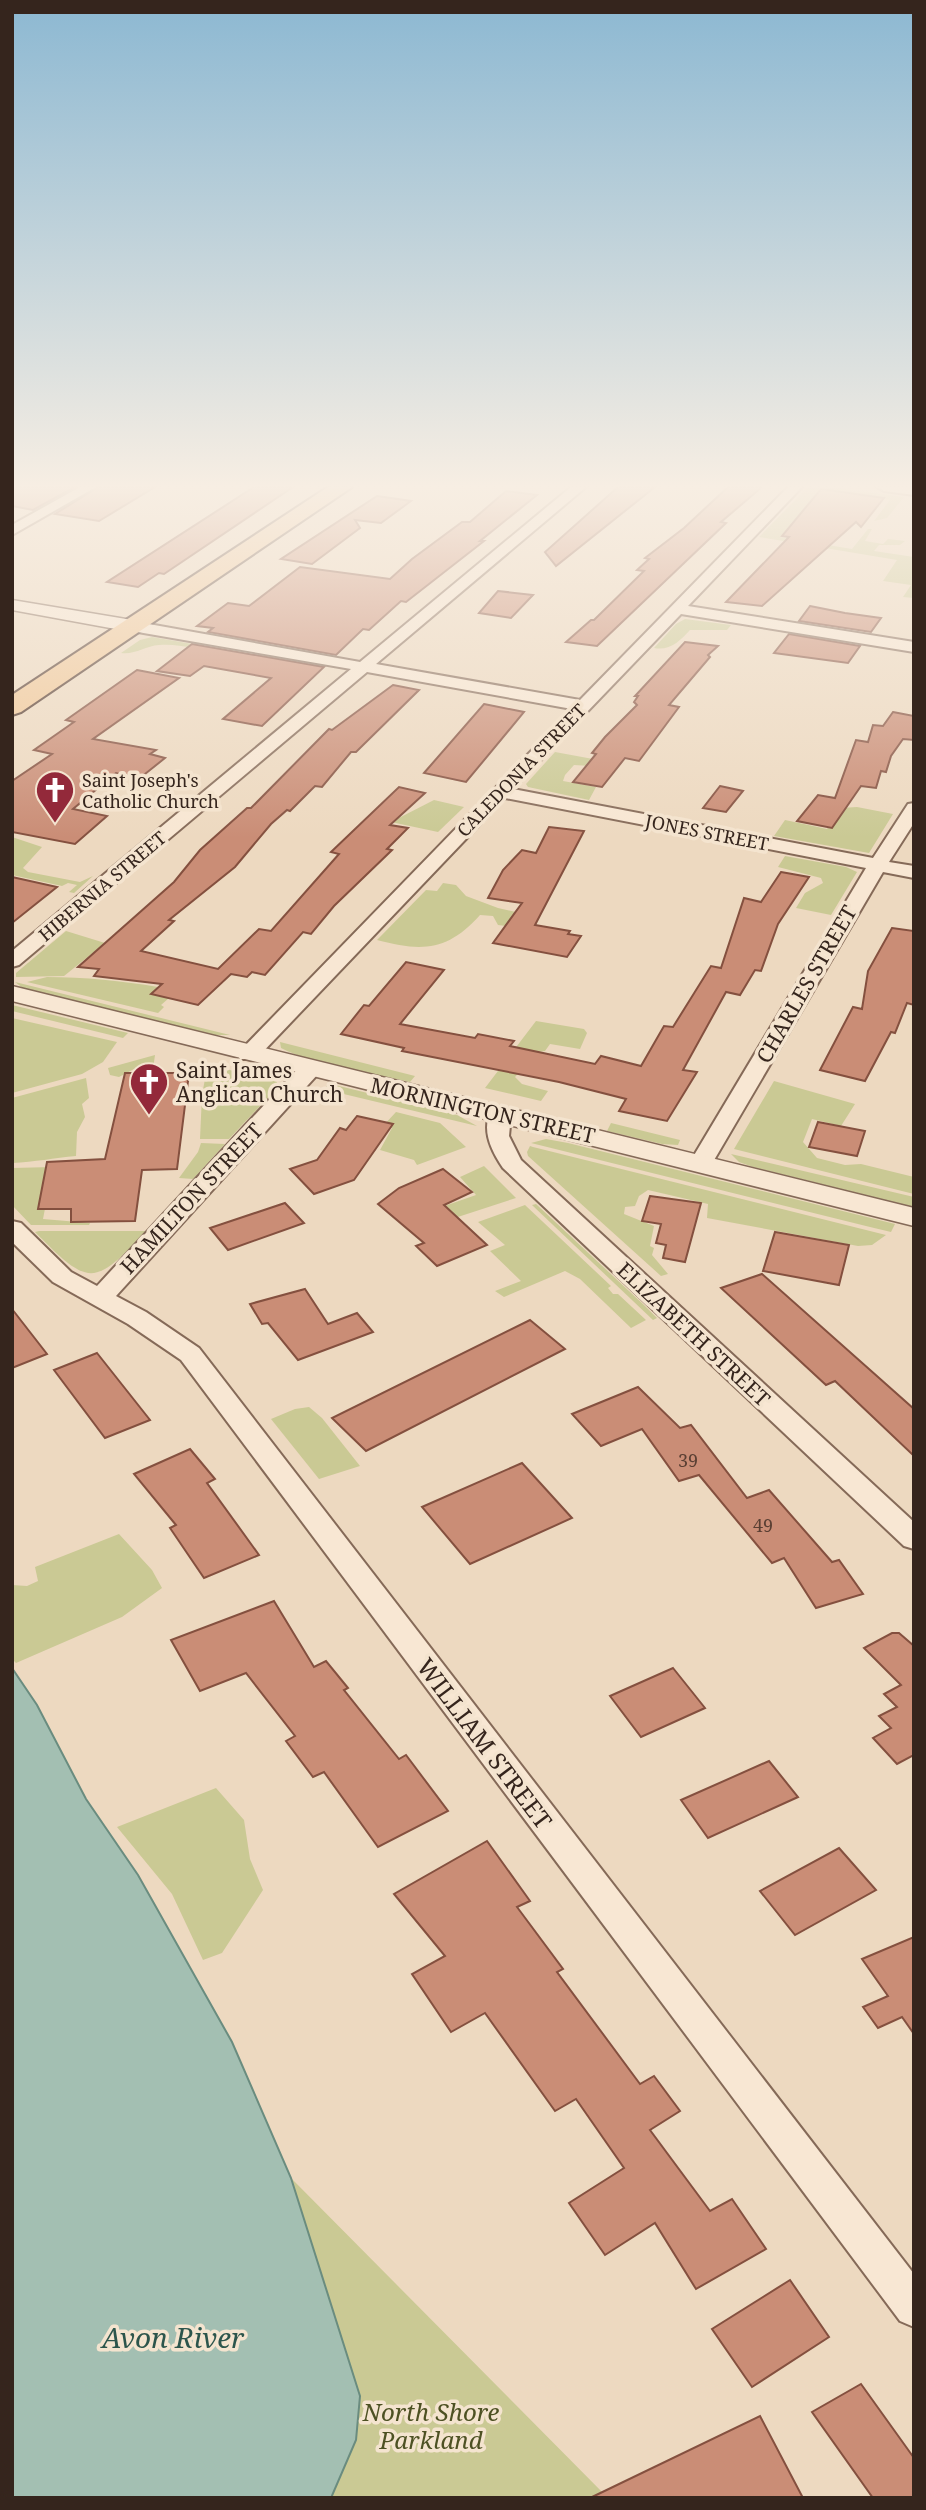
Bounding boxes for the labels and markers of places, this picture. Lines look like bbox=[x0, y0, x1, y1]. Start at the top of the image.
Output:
place label: Saint Joseph's Catholic Church bbox=[82, 768, 219, 813]
church icon: Saint Joseph's Catholic Church bbox=[34, 769, 76, 824]
place label: Saint James Anglican Church bbox=[176, 1056, 343, 1108]
church icon: Saint James Anglican Church bbox=[128, 1061, 170, 1116]

